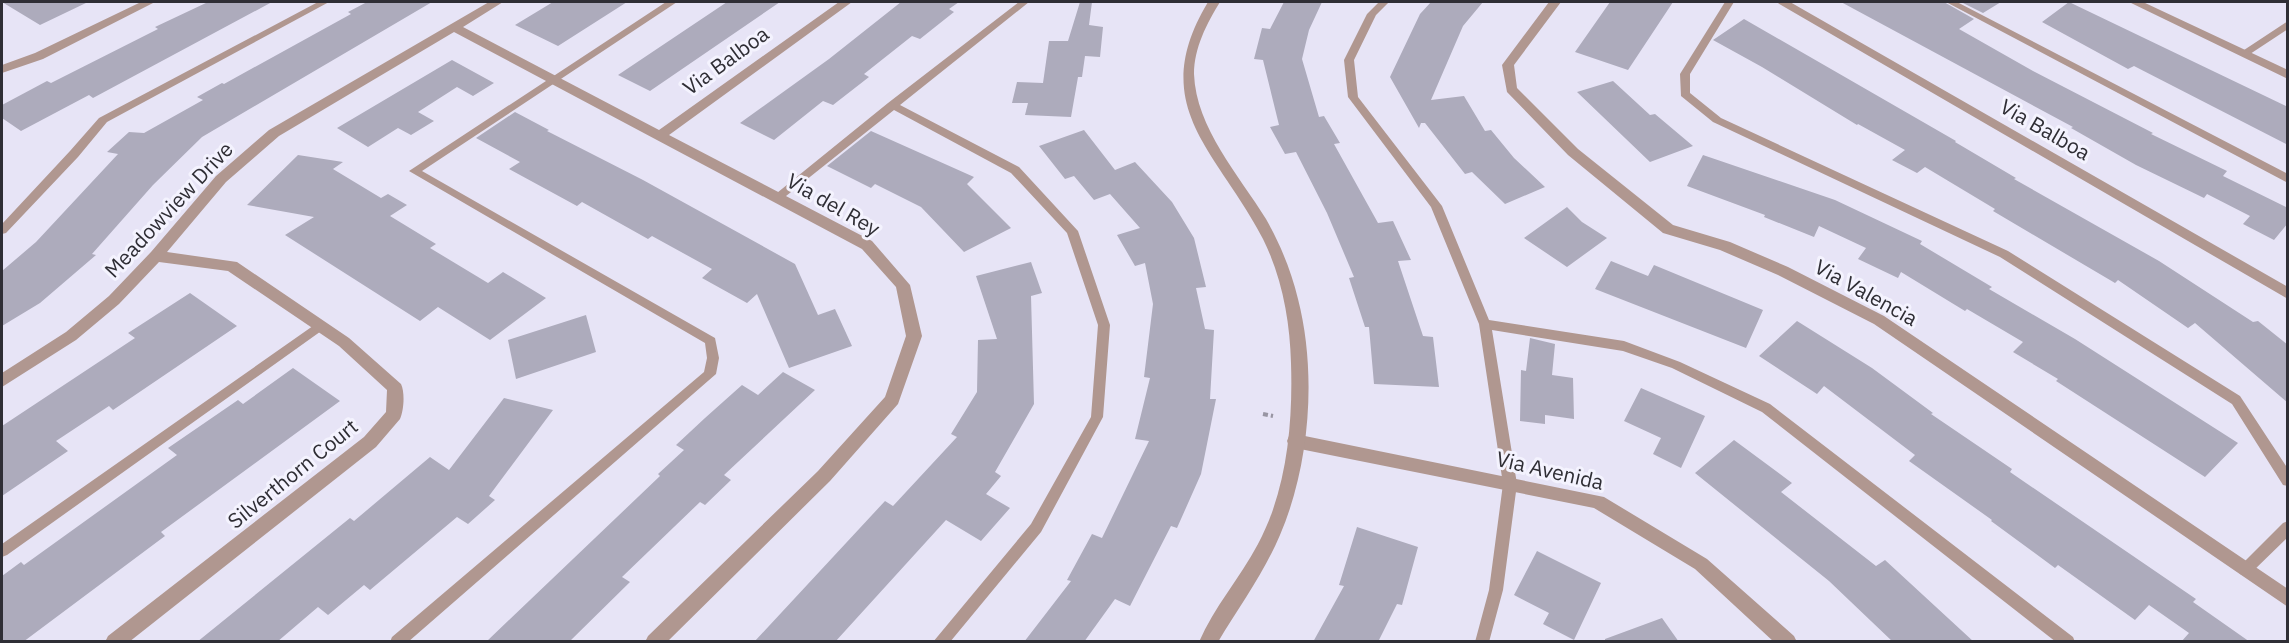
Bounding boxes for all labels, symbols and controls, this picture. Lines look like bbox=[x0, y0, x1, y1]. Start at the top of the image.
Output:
street label: Via Balboa bbox=[677, 19, 774, 101]
street label: Via Balboa bbox=[1995, 92, 2096, 166]
street label: Meadowview Drive bbox=[98, 135, 239, 283]
street label: Via del Rey bbox=[782, 166, 886, 242]
street label: Via Valencia bbox=[1810, 252, 1923, 332]
street label: Silverthorn Court bbox=[221, 412, 363, 534]
street label: Via Avenida bbox=[1494, 444, 1607, 496]

